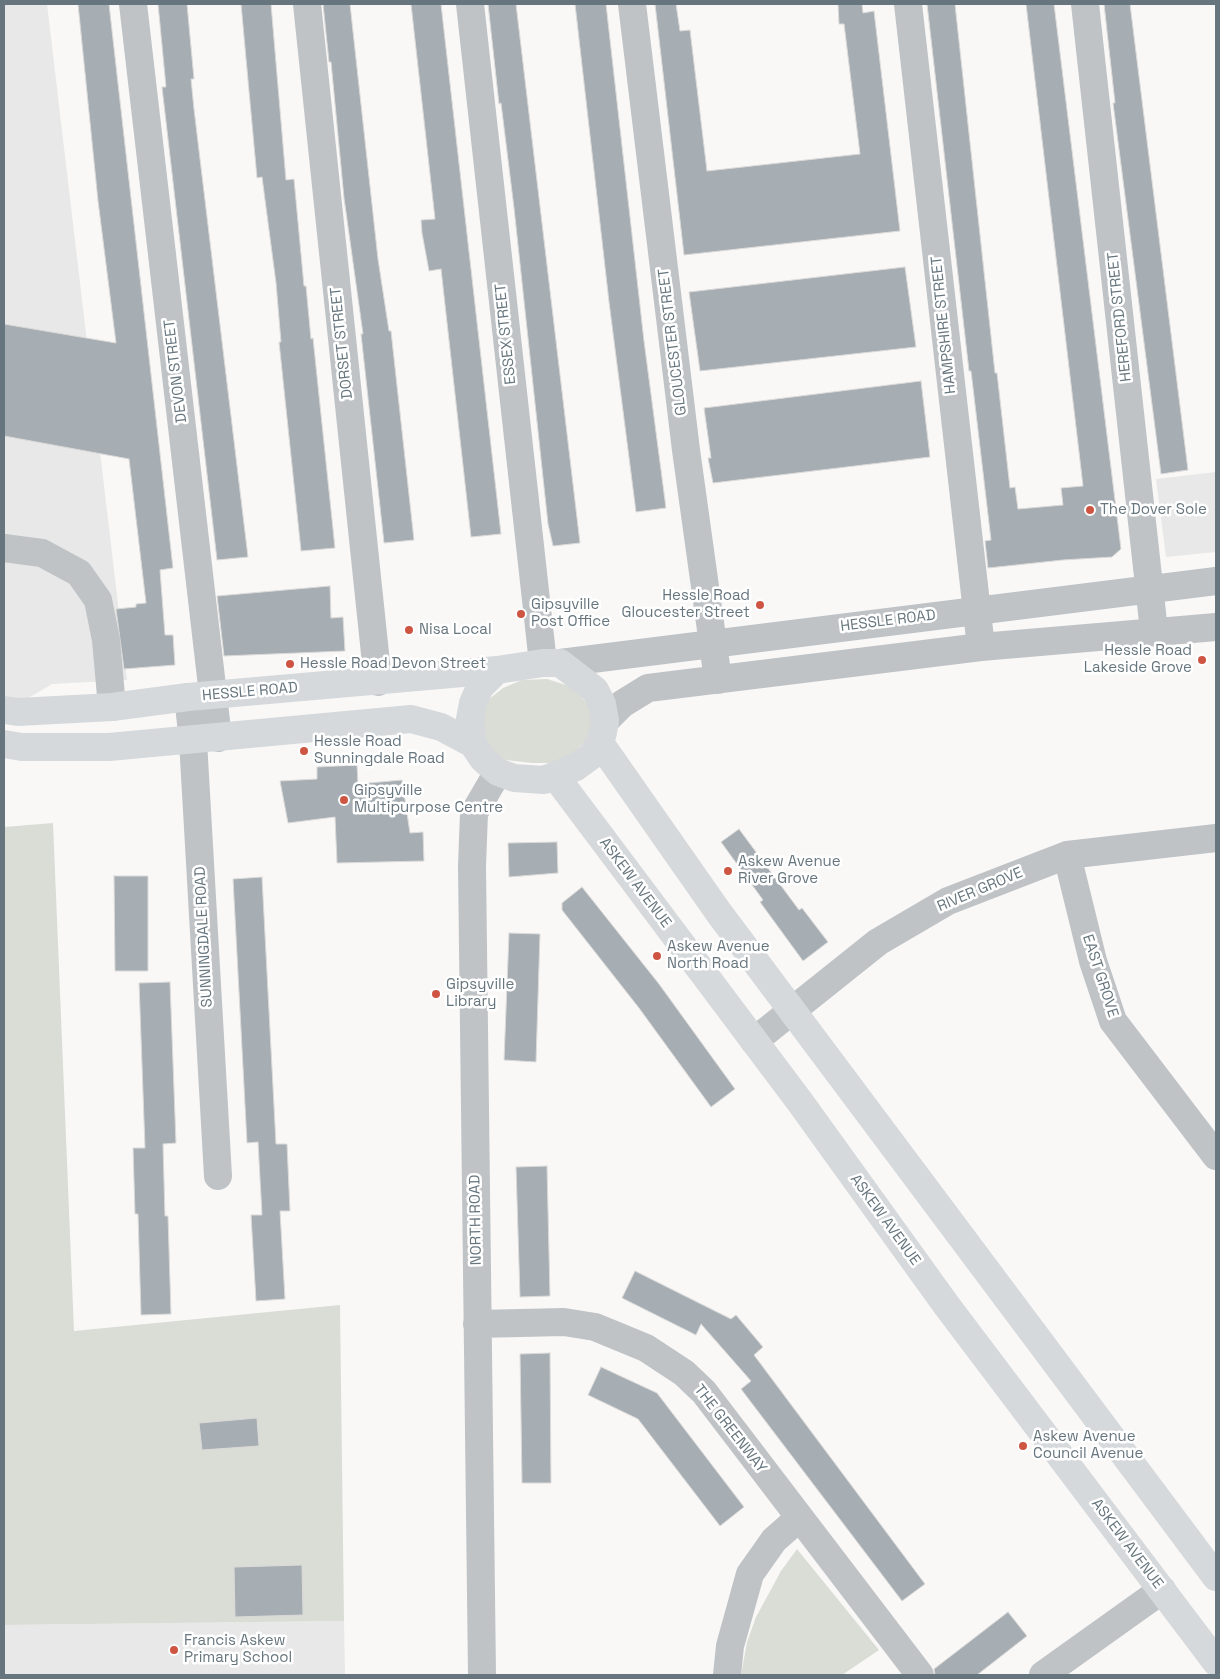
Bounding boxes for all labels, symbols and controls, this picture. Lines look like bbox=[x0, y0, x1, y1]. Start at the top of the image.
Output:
street label: HEREFORD STREET bbox=[1104, 251, 1136, 383]
street label: HAMPSHIRE STREET bbox=[928, 255, 960, 395]
street label: GLOUCESTER STREET bbox=[655, 267, 691, 417]
street label: ESSEX STREET bbox=[492, 283, 520, 385]
street label: DORSET STREET bbox=[327, 286, 357, 400]
street label: DEVON STREET bbox=[161, 318, 191, 424]
place label: The Dover Sole bbox=[1100, 501, 1207, 519]
marker: The Dover Sole bbox=[1084, 504, 1096, 516]
place label: Hessle Road Gloucester Street bbox=[622, 587, 750, 622]
place label: Gipsyville Post Office bbox=[531, 596, 610, 631]
marker: Hessle Road Gloucester Street bbox=[754, 599, 766, 611]
street label: HESSLE ROAD bbox=[839, 606, 937, 636]
marker: Gipsyville Post Office bbox=[515, 608, 527, 620]
place label: Nisa Local bbox=[419, 621, 492, 639]
marker: Nisa Local bbox=[403, 624, 415, 636]
place label: Hessle Road Lakeside Grove bbox=[1084, 642, 1192, 677]
marker: Hessle Road Lakeside Grove bbox=[1196, 654, 1208, 666]
place label: Hessle Road Devon Street bbox=[300, 655, 486, 673]
marker: Hessle Road Devon Street bbox=[284, 658, 296, 670]
street label: HESSLE ROAD bbox=[201, 679, 299, 705]
place label: Hessle Road Sunningdale Road bbox=[314, 733, 445, 768]
marker: Hessle Road Sunningdale Road bbox=[298, 745, 310, 757]
place label: Gipsyville Multipurpose Centre bbox=[354, 782, 503, 817]
marker: Gipsyville Multipurpose Centre bbox=[338, 794, 350, 806]
street label: ASKEW AVENUE bbox=[595, 834, 675, 932]
place label: Askew Avenue River Grove bbox=[738, 853, 841, 888]
street label: RIVER GROVE bbox=[935, 864, 1025, 916]
marker: Askew Avenue River Grove bbox=[722, 865, 734, 877]
street label: SUNNINGDALE ROAD bbox=[191, 866, 217, 1008]
street label: EAST GROVE bbox=[1078, 932, 1122, 1020]
place label: Askew Avenue North Road bbox=[667, 938, 770, 973]
marker: Askew Avenue North Road bbox=[651, 950, 663, 962]
place label: Gipsyville Library bbox=[446, 976, 514, 1011]
marker: Gipsyville Library bbox=[430, 988, 442, 1000]
street label: ASKEW AVENUE bbox=[846, 1171, 924, 1269]
street label: NORTH ROAD bbox=[466, 1175, 486, 1265]
street label: THE GREENWAY bbox=[690, 1381, 770, 1477]
place label: Askew Avenue Council Avenue bbox=[1033, 1428, 1143, 1463]
marker: Askew Avenue Council Avenue bbox=[1017, 1440, 1029, 1452]
street label: ASKEW AVENUE bbox=[1087, 1495, 1167, 1593]
place label: Francis Askew Primary School bbox=[184, 1632, 292, 1667]
marker: Francis Askew Primary School bbox=[168, 1644, 180, 1656]

